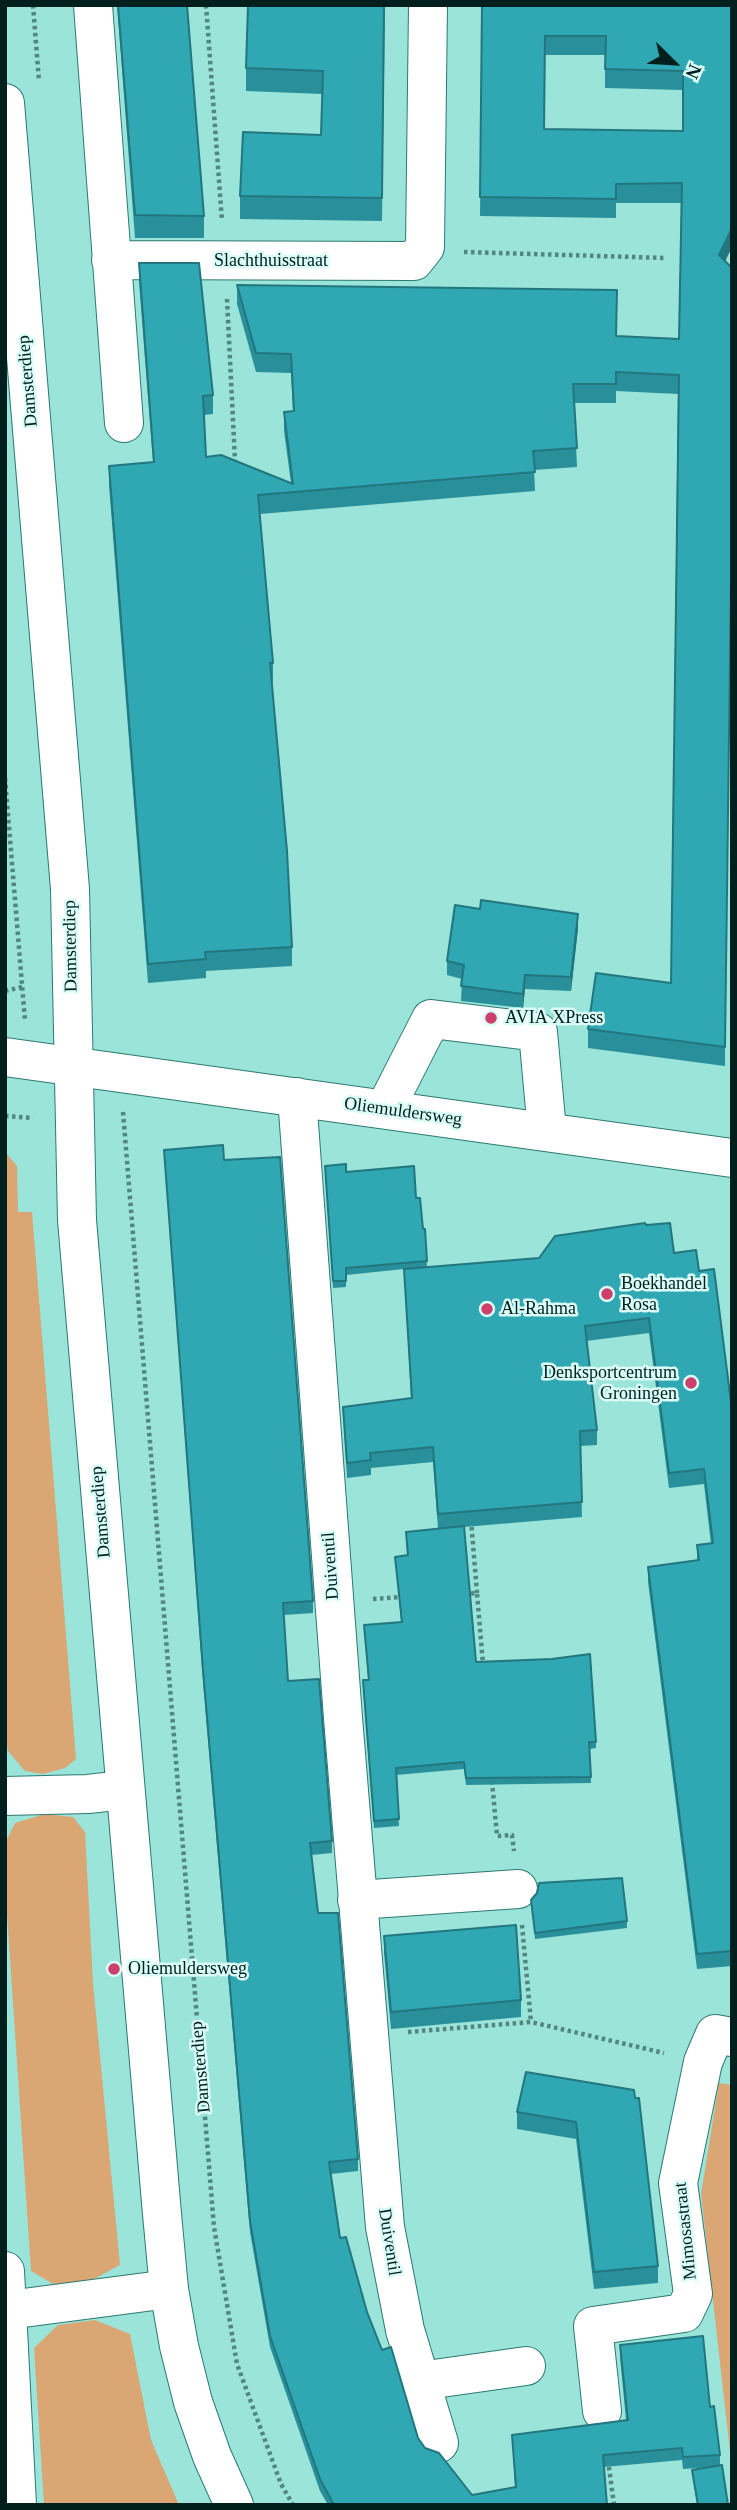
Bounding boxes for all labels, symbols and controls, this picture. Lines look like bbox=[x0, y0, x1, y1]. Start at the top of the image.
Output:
north arrow bbox=[639, 28, 709, 98]
text: N bbox=[681, 61, 706, 82]
street label: Slachthuisstraat bbox=[214, 250, 328, 272]
street label: Damsterdiep bbox=[13, 334, 43, 428]
street label: Damsterdiep bbox=[59, 900, 83, 992]
place label: AVIA XPress bbox=[505, 1007, 603, 1029]
marker: AVIA XPress bbox=[483, 1010, 499, 1026]
street label: Oliemuldersweg bbox=[343, 1093, 463, 1131]
place label: Boekhandel Rosa bbox=[621, 1273, 707, 1316]
marker: Boekhandel Rosa bbox=[599, 1286, 615, 1302]
place label: Al-Rahma bbox=[501, 1298, 576, 1320]
marker: Al-Rahma bbox=[479, 1301, 495, 1317]
place label: Denksportcentrum Groningen bbox=[543, 1362, 677, 1404]
marker: Denksportcentrum Groningen bbox=[683, 1375, 699, 1391]
street label: Damsterdiep bbox=[86, 1465, 116, 1559]
street label: Duiventil bbox=[318, 1531, 344, 1601]
place label: Oliemuldersweg bbox=[128, 1958, 247, 1980]
marker: Oliemuldersweg bbox=[106, 1961, 122, 1977]
street label: Damsterdiep bbox=[186, 2020, 216, 2114]
street label: Mimosastraat bbox=[670, 2181, 702, 2281]
street label: Duiventil bbox=[373, 2207, 405, 2277]

